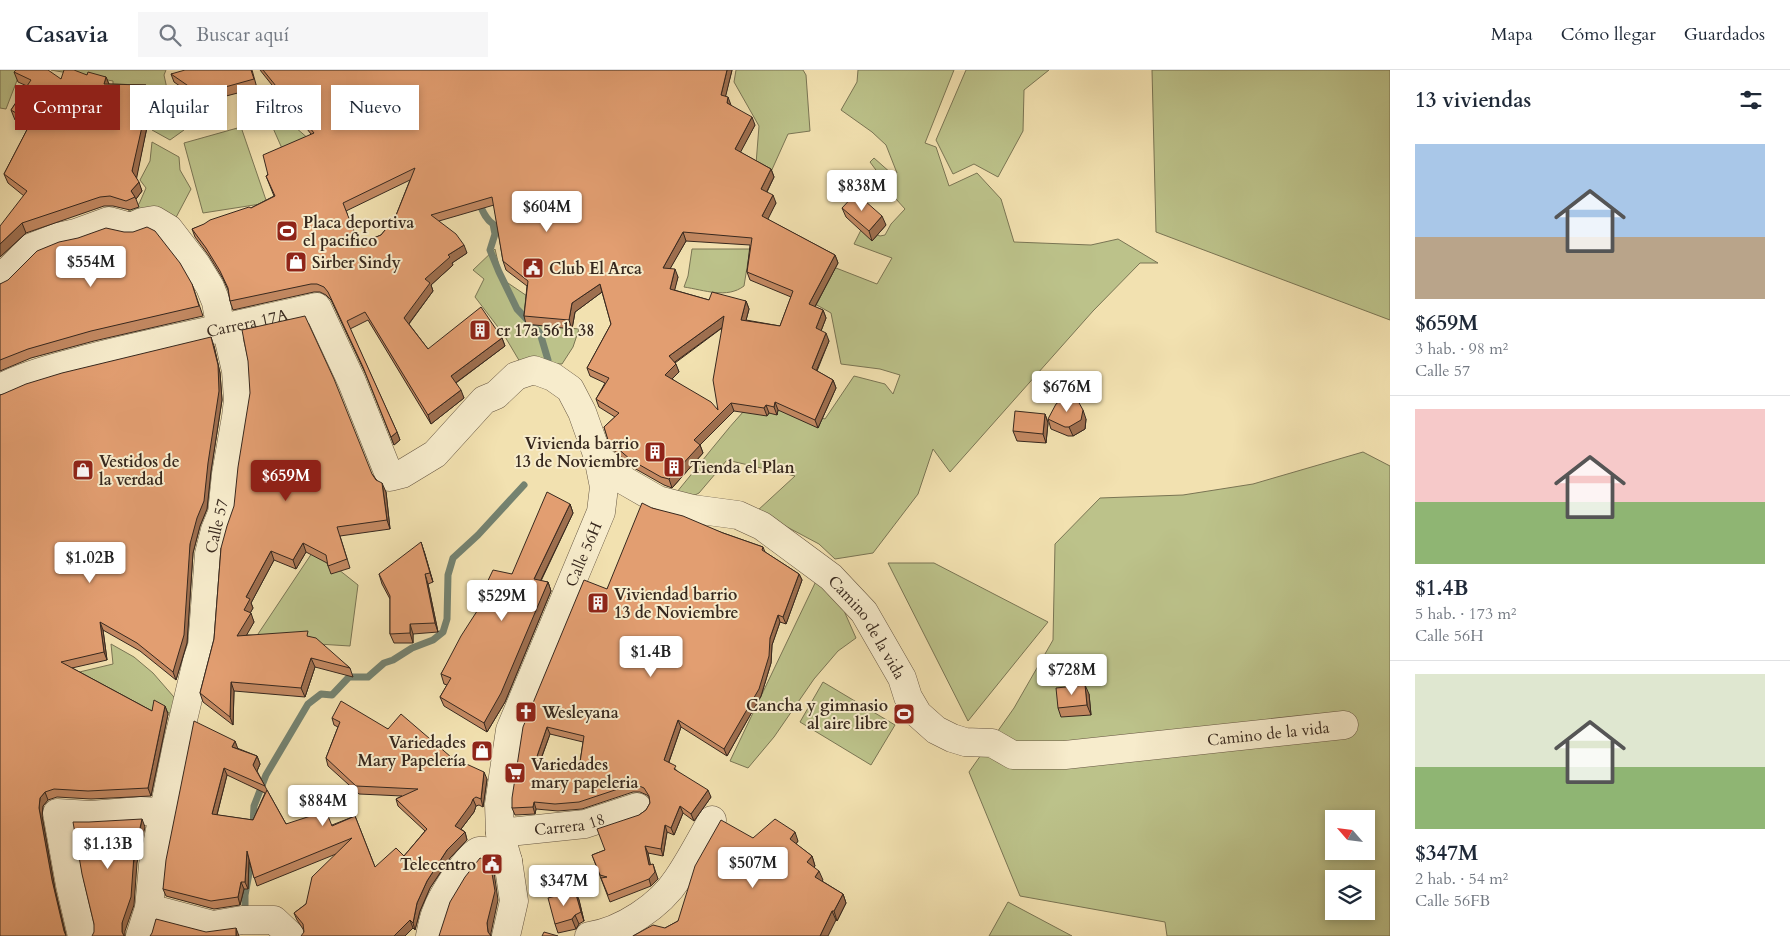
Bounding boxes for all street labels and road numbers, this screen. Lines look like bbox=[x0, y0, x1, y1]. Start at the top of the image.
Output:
street label: Carrera 17A bbox=[204, 304, 291, 343]
street label: Calle 57 bbox=[200, 497, 234, 556]
street label: Calle 56H bbox=[560, 519, 607, 590]
street label: Camino de la vida bbox=[823, 571, 910, 683]
street label: Camino de la vida bbox=[1206, 717, 1331, 752]
street label: Carrera 18 bbox=[533, 808, 608, 841]

